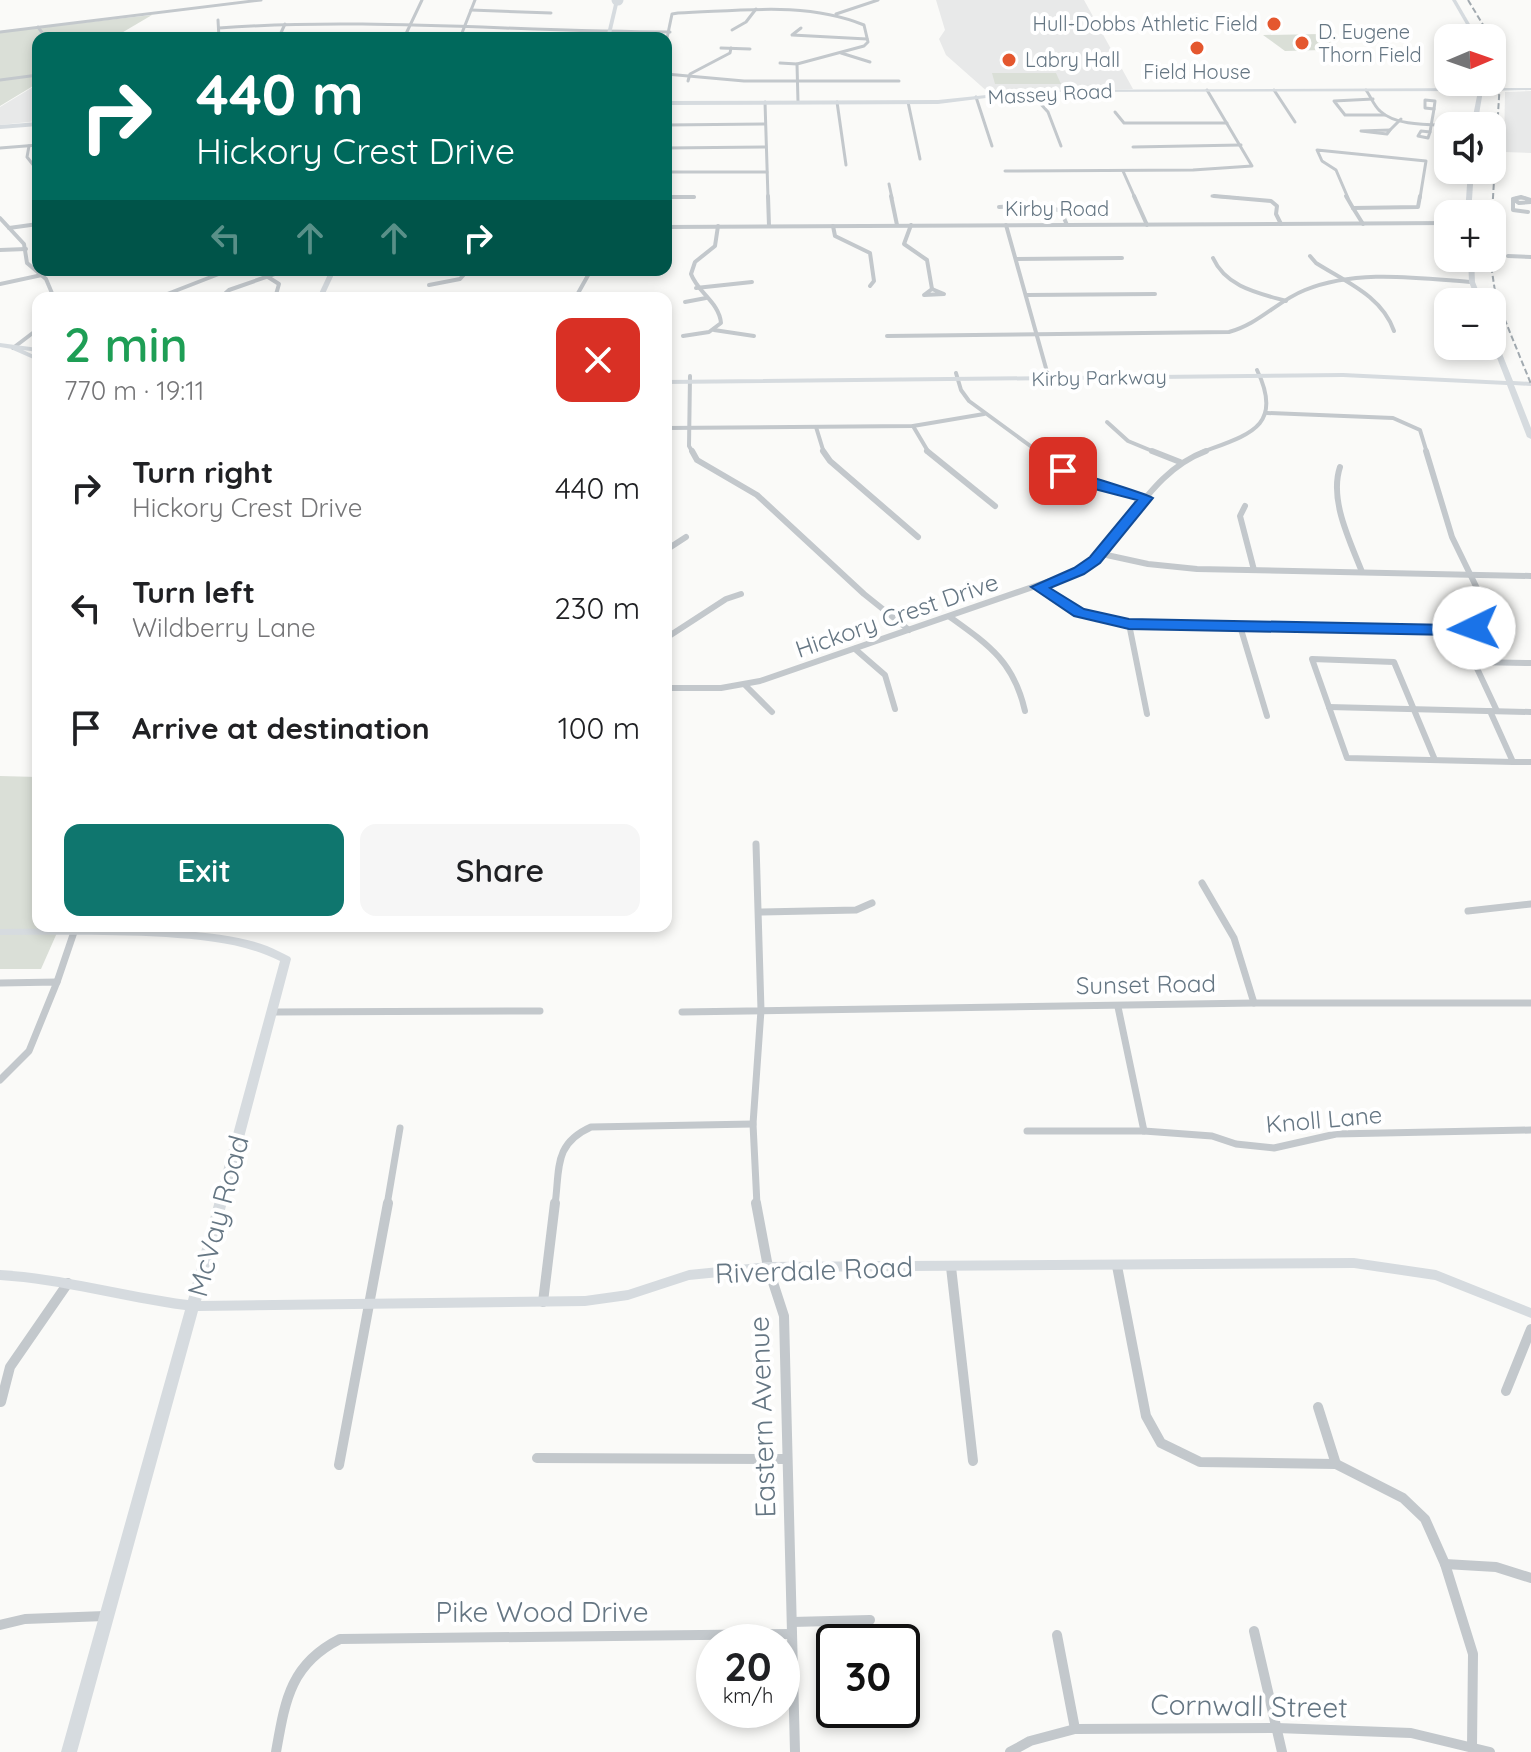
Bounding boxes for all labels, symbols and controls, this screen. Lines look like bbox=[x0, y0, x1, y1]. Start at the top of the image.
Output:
place label: Hull-Dobbs Athletic Field bbox=[1033, 11, 1258, 36]
marker: Hull-Dobbs Athletic Field bbox=[1265, 15, 1283, 33]
place label: D. Eugene Thorn Field bbox=[1318, 19, 1422, 67]
north arrow bbox=[1434, 24, 1506, 96]
map controls bbox=[1434, 24, 1506, 360]
marker: D. Eugene Thorn Field bbox=[1293, 34, 1311, 52]
marker: Field House bbox=[1188, 39, 1206, 57]
place label: Labry Hall bbox=[1025, 47, 1120, 72]
marker: Labry Hall bbox=[1000, 51, 1018, 69]
text: 440 m bbox=[196, 59, 364, 129]
place label: Field House bbox=[1143, 59, 1251, 84]
icon: right bbox=[64, 64, 168, 168]
street label: Massey Road bbox=[987, 78, 1113, 109]
button: sound bbox=[1434, 112, 1506, 184]
text: Hickory Crest Drive bbox=[196, 128, 515, 173]
street label: Kirby Road bbox=[1005, 196, 1109, 221]
button: + bbox=[1434, 200, 1506, 272]
icon: left bbox=[204, 216, 248, 260]
icon: ahead bbox=[288, 216, 332, 260]
icon: ahead bbox=[372, 216, 416, 260]
icon: right bbox=[456, 216, 500, 260]
button: − bbox=[1434, 288, 1506, 360]
text: 2 min bbox=[64, 314, 188, 374]
button: close bbox=[556, 318, 640, 402]
street label: Kirby Parkway bbox=[1031, 364, 1167, 391]
text: 770 m · 19:11 bbox=[64, 374, 204, 407]
pin bbox=[1029, 437, 1097, 505]
icon: arrive bbox=[1041, 449, 1085, 493]
text: Turn right bbox=[132, 453, 273, 491]
icon: right bbox=[64, 466, 108, 510]
text: 440 m bbox=[555, 469, 640, 507]
text: Hickory Crest Drive bbox=[132, 491, 362, 524]
street label: Hickory Crest Drive bbox=[791, 566, 1002, 664]
text: Turn left bbox=[132, 573, 255, 611]
icon: left bbox=[64, 586, 108, 630]
position arrow bbox=[1432, 586, 1516, 670]
text: 230 m bbox=[554, 589, 640, 627]
text: Wildberry Lane bbox=[132, 611, 316, 644]
icon: arrive bbox=[64, 706, 108, 750]
text: Arrive at destination bbox=[132, 709, 430, 747]
text: 100 m bbox=[558, 709, 640, 747]
button: Exit bbox=[64, 824, 344, 916]
button: Share bbox=[360, 824, 640, 916]
street label: Sunset Road bbox=[1076, 968, 1216, 1000]
street label: Knoll Lane bbox=[1264, 1099, 1383, 1139]
street label: McVay Road bbox=[179, 1131, 256, 1300]
street label: Riverdale Road bbox=[714, 1249, 914, 1290]
street label: Eastern Avenue bbox=[740, 1316, 783, 1518]
street label: Pike Wood Drive bbox=[436, 1594, 648, 1629]
speed limit sign: 30 bbox=[816, 1624, 920, 1728]
text: 20 bbox=[724, 1641, 772, 1691]
text: km/h bbox=[723, 1683, 773, 1708]
street label: Cornwall Street bbox=[1150, 1686, 1348, 1725]

